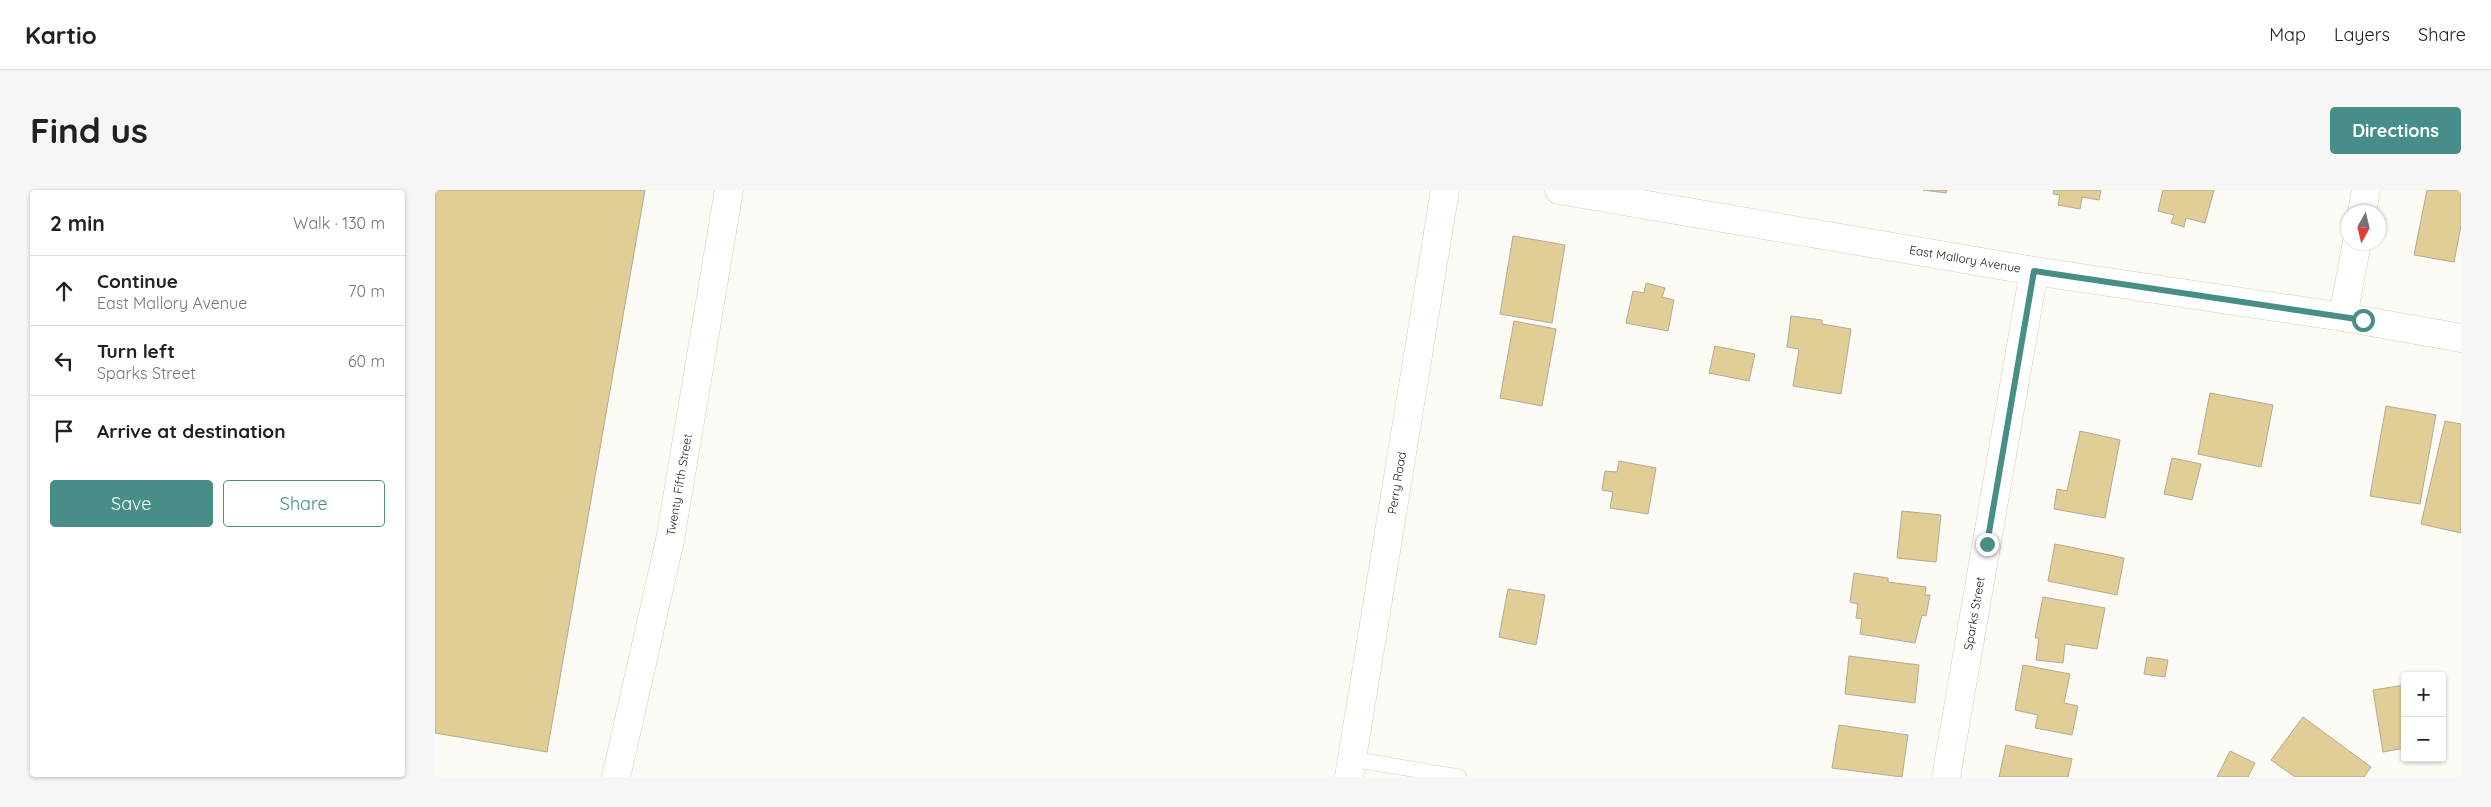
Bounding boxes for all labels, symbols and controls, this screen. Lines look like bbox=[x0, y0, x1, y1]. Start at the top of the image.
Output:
text: Kartio bbox=[25, 20, 97, 50]
text: Map bbox=[2269, 23, 2306, 46]
text: Layers bbox=[2334, 23, 2390, 46]
text: Share bbox=[2418, 23, 2466, 46]
button: Directions bbox=[2330, 107, 2461, 154]
text: Find us bbox=[30, 108, 148, 152]
north arrow bbox=[2341, 205, 2386, 250]
text: 2 min bbox=[50, 210, 105, 236]
text: Walk · 130 m bbox=[293, 213, 385, 233]
street label: East Mallory Avenue bbox=[1908, 242, 2022, 276]
text: Continue bbox=[97, 269, 178, 293]
icon: ahead bbox=[50, 277, 78, 305]
text: 70 m bbox=[348, 281, 385, 301]
text: East Mallory Avenue bbox=[97, 293, 247, 313]
route start bbox=[2352, 309, 2375, 332]
text: Turn left bbox=[97, 339, 175, 363]
icon: left bbox=[50, 347, 78, 375]
text: 60 m bbox=[348, 351, 385, 371]
text: Sparks Street bbox=[97, 363, 196, 383]
icon: arrive bbox=[50, 417, 78, 445]
text: Arrive at destination bbox=[97, 419, 286, 443]
street label: Twenty Fifth Street bbox=[663, 432, 695, 537]
street label: Perry Road bbox=[1384, 451, 1409, 515]
button: Save bbox=[50, 480, 213, 527]
button: Share bbox=[223, 480, 385, 527]
route end bbox=[1976, 533, 1999, 556]
street label: Sparks Street bbox=[1960, 576, 1988, 651]
map controls bbox=[2401, 672, 2446, 762]
button: + bbox=[2401, 672, 2446, 717]
button: − bbox=[2401, 717, 2446, 762]

